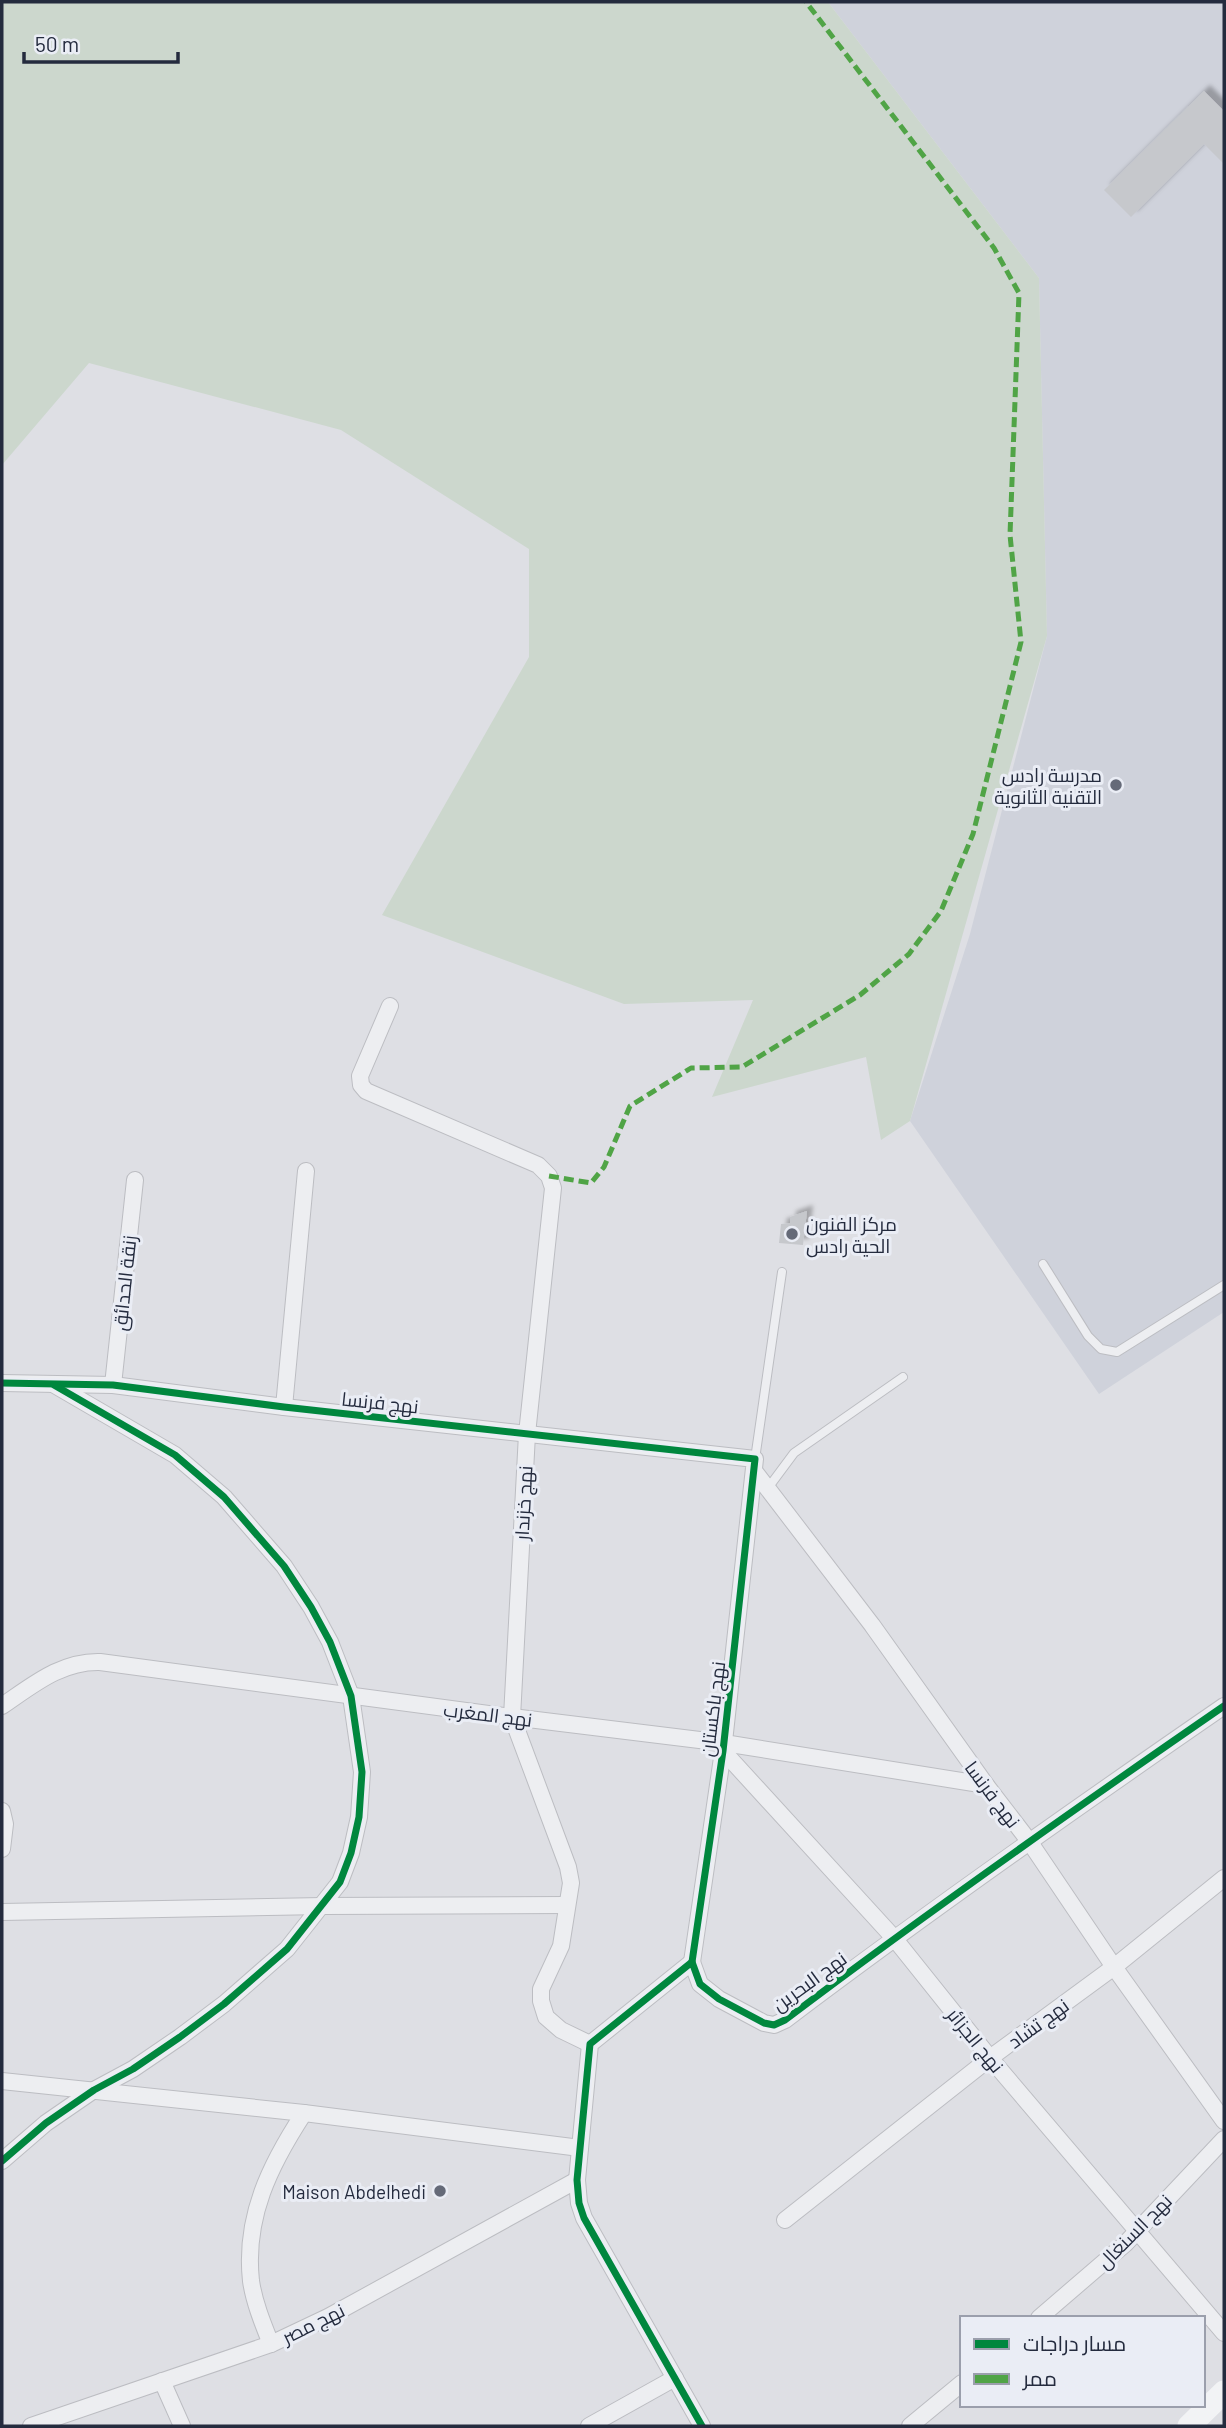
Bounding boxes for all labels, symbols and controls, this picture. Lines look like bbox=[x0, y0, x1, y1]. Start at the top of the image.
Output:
scale bar bbox=[24, 21, 178, 65]
text: 50 m bbox=[35, 31, 79, 56]
place label: مدرسة رادس التقنية الثانوية bbox=[994, 763, 1102, 809]
marker: مدرسة رادس التقنية الثانوية bbox=[1108, 777, 1124, 793]
place label: مركز الفنون الحية رادس bbox=[806, 1212, 897, 1258]
marker: مركز الفنون الحية رادس bbox=[784, 1226, 800, 1242]
street label: زنقة الحدائق bbox=[108, 1234, 142, 1332]
street label: نهج فرنسا bbox=[340, 1387, 420, 1420]
street label: نهج خزندار bbox=[510, 1465, 539, 1542]
street label: نهج باكستان bbox=[695, 1660, 732, 1758]
street label: نهج المغرب bbox=[442, 1697, 534, 1734]
street label: نهج فرنسا bbox=[958, 1756, 1026, 1834]
street label: نهج البحرين bbox=[767, 1946, 852, 2018]
street label: نهج تشاد bbox=[1003, 1993, 1075, 2055]
street label: نهج الجزائر bbox=[940, 2002, 1009, 2079]
place label: Maison Abdelhedi bbox=[282, 2180, 426, 2203]
marker: Maison Abdelhedi bbox=[432, 2183, 448, 2199]
street label: نهج السنغال bbox=[1092, 2189, 1178, 2275]
street label: نهج مصر bbox=[277, 2298, 349, 2351]
legend bbox=[960, 2316, 1205, 2407]
text: مسار دراجات bbox=[1023, 2330, 1126, 2356]
text: ممر bbox=[1022, 2365, 1057, 2391]

